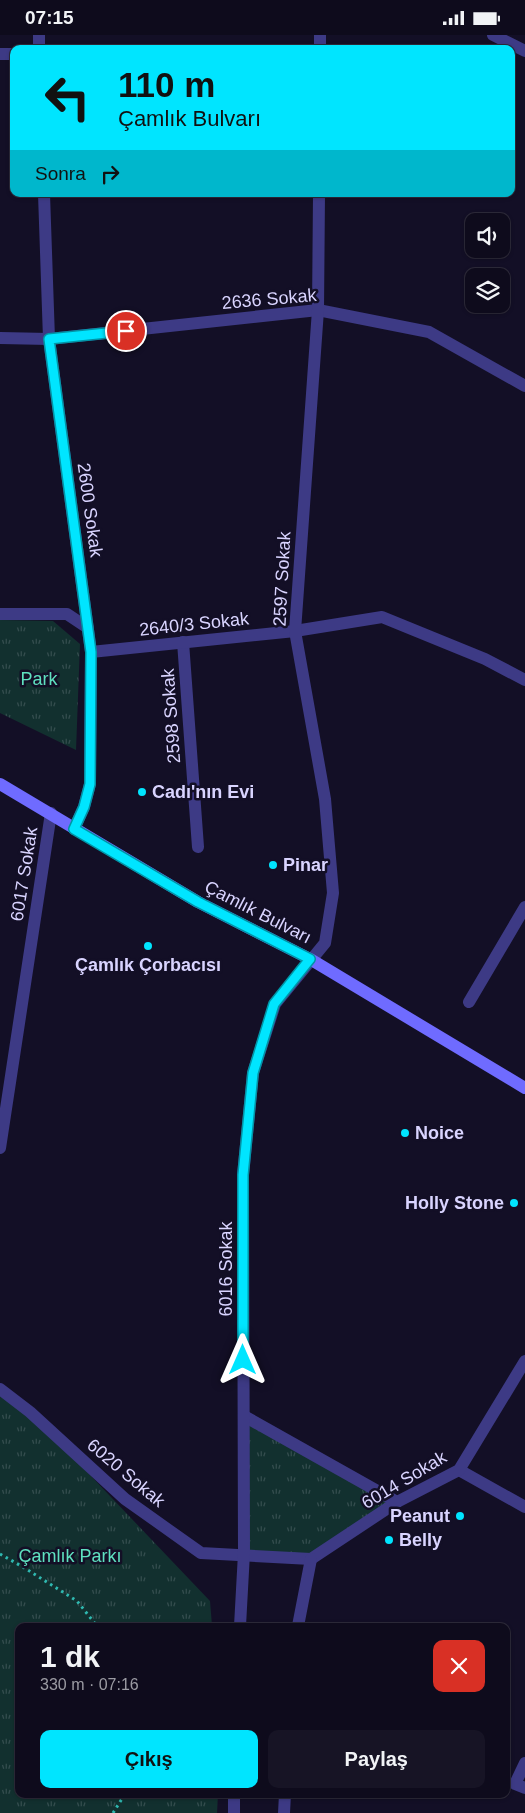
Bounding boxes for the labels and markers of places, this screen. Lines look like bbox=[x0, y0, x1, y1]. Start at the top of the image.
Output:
pin bbox=[105, 310, 147, 352]
place label: Cadı'nın Evi bbox=[152, 782, 254, 802]
marker: Cadı'nın Evi bbox=[136, 786, 148, 798]
place label: Pinar bbox=[283, 855, 328, 875]
marker: Pinar bbox=[267, 859, 279, 871]
marker: Çamlık Çorbacısı bbox=[142, 940, 154, 952]
place label: Çamlık Çorbacısı bbox=[75, 955, 221, 975]
place label: Noice bbox=[415, 1123, 464, 1143]
marker: Noice bbox=[399, 1127, 411, 1139]
place label: Holly Stone bbox=[405, 1193, 504, 1213]
marker: Holly Stone bbox=[508, 1197, 520, 1209]
place label: Peanut bbox=[390, 1506, 450, 1526]
marker: Peanut bbox=[454, 1510, 466, 1522]
place label: Belly bbox=[399, 1530, 442, 1550]
marker: Belly bbox=[383, 1534, 395, 1546]

